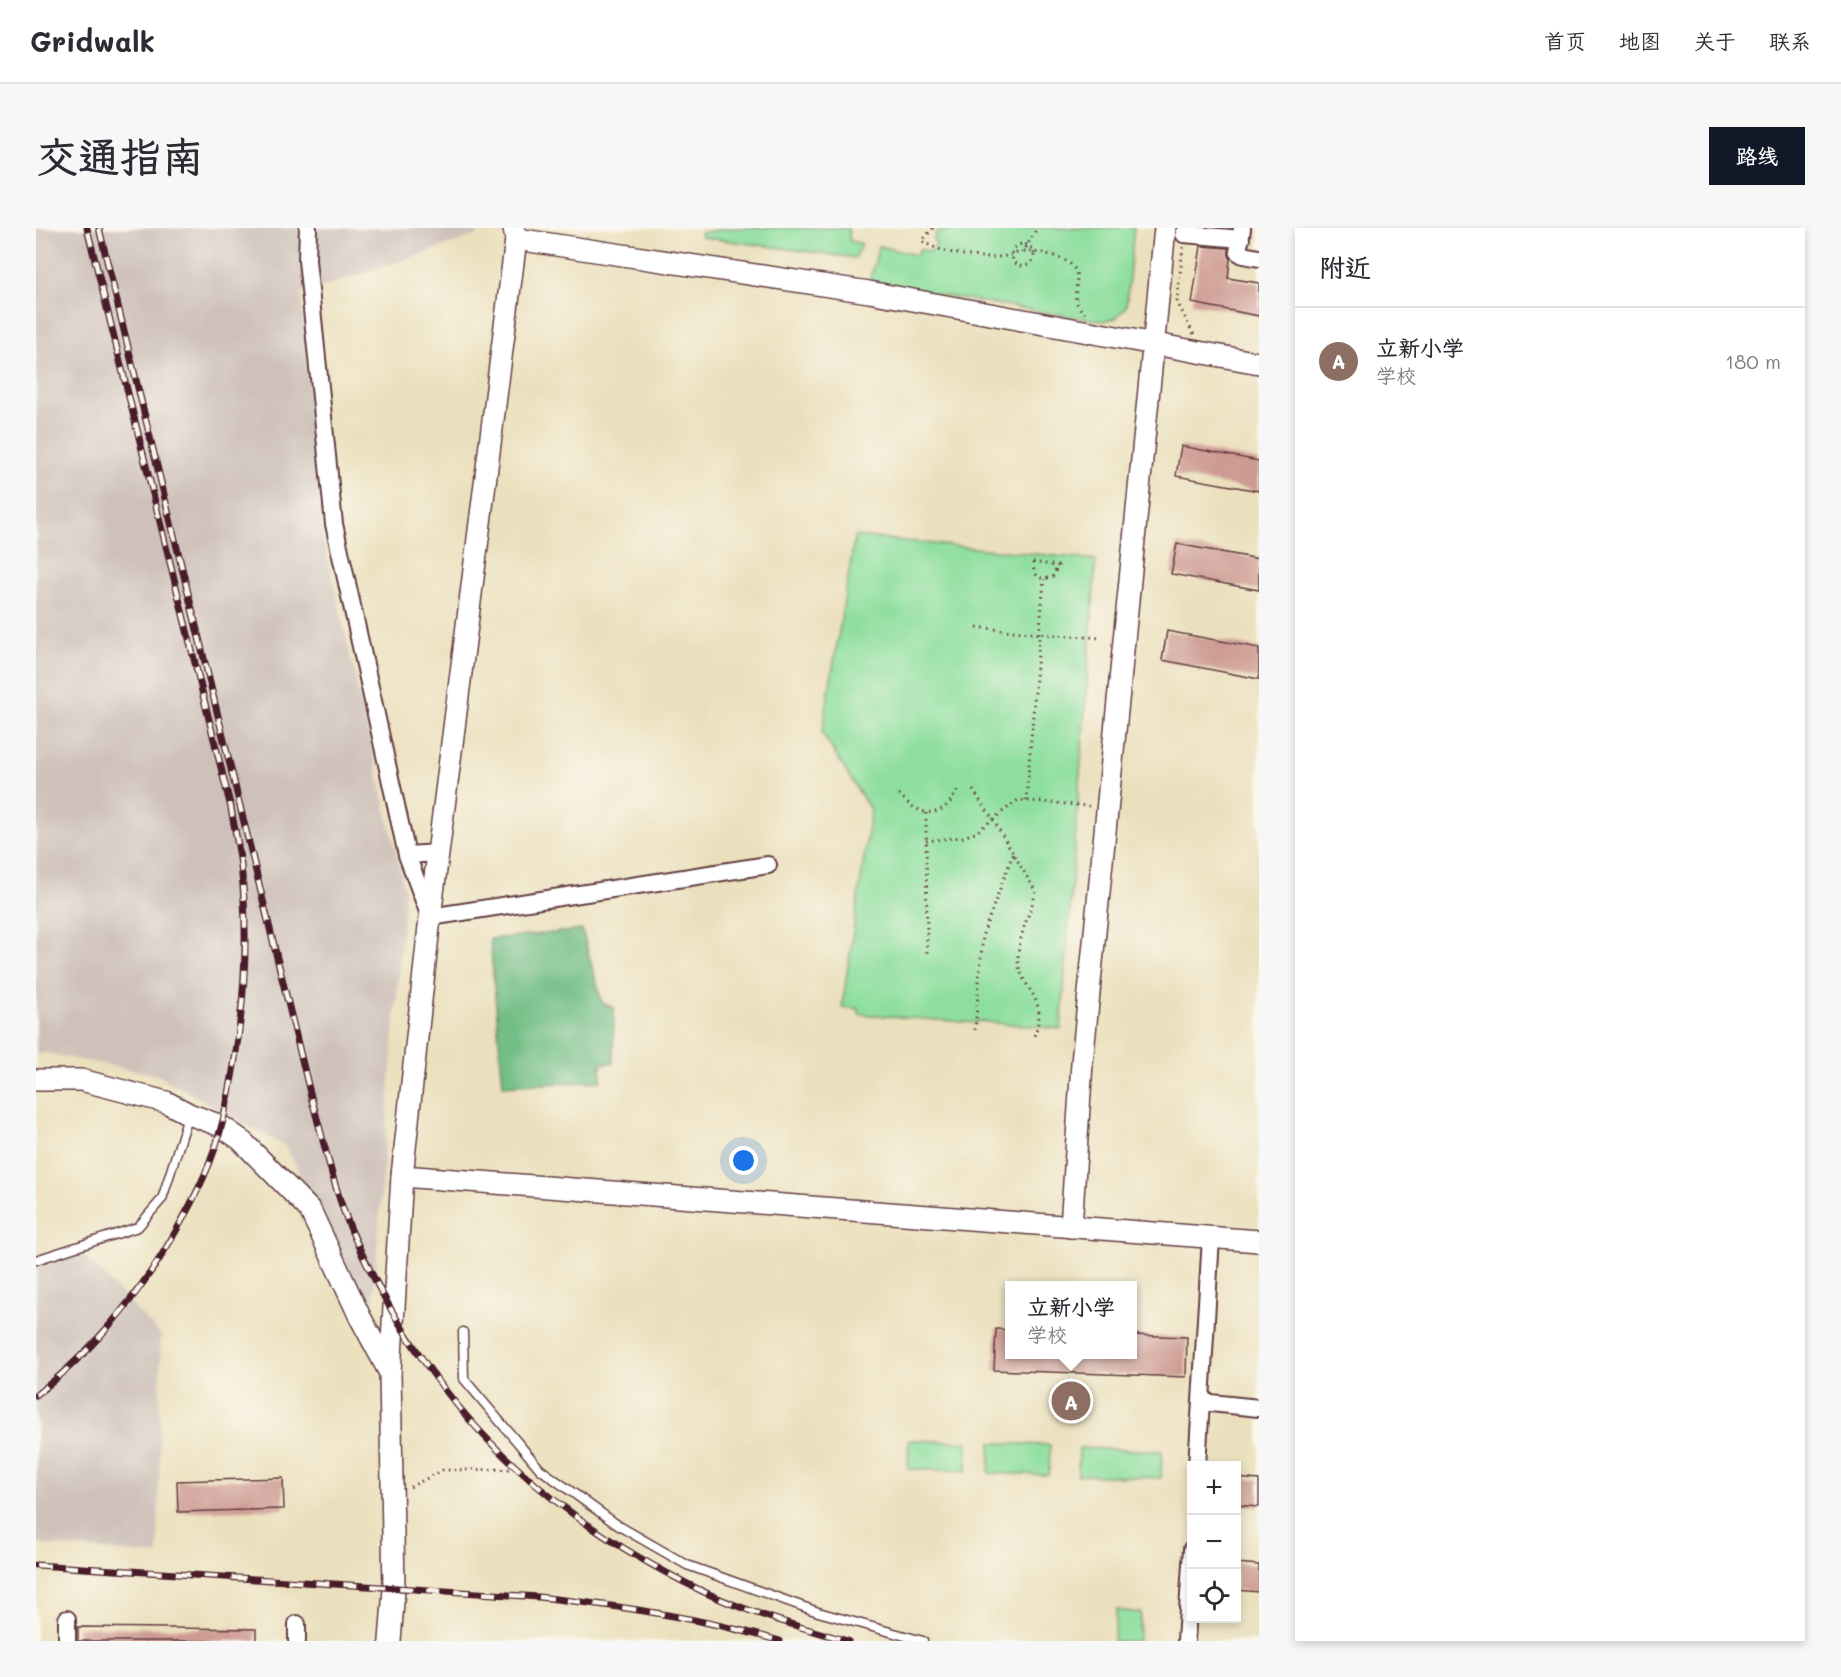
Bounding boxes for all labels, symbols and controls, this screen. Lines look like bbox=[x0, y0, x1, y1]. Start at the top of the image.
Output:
text: Gridwalk bbox=[30, 23, 155, 59]
text: 首页 bbox=[1544, 27, 1586, 54]
text: 地图 bbox=[1619, 27, 1661, 54]
text: 关于 bbox=[1694, 27, 1736, 54]
text: 联系 bbox=[1769, 27, 1811, 54]
button: 路线 bbox=[1709, 127, 1805, 185]
text: 交通指南 bbox=[36, 128, 204, 183]
text: 附近 bbox=[1319, 250, 1371, 284]
text: 立新小学 bbox=[1376, 333, 1464, 362]
text: A bbox=[1332, 348, 1345, 374]
text: 180 m bbox=[1725, 348, 1781, 374]
text: 学校 bbox=[1376, 362, 1416, 388]
your location bbox=[729, 1146, 758, 1175]
popup bbox=[1005, 1281, 1137, 1359]
text: 立新小学 bbox=[1027, 1292, 1115, 1321]
text: 学校 bbox=[1027, 1321, 1067, 1347]
pin: A bbox=[1052, 1378, 1090, 1424]
map controls bbox=[1187, 1461, 1241, 1623]
button: + bbox=[1187, 1461, 1241, 1515]
button: − bbox=[1187, 1515, 1241, 1569]
button: locate bbox=[1187, 1569, 1241, 1623]

